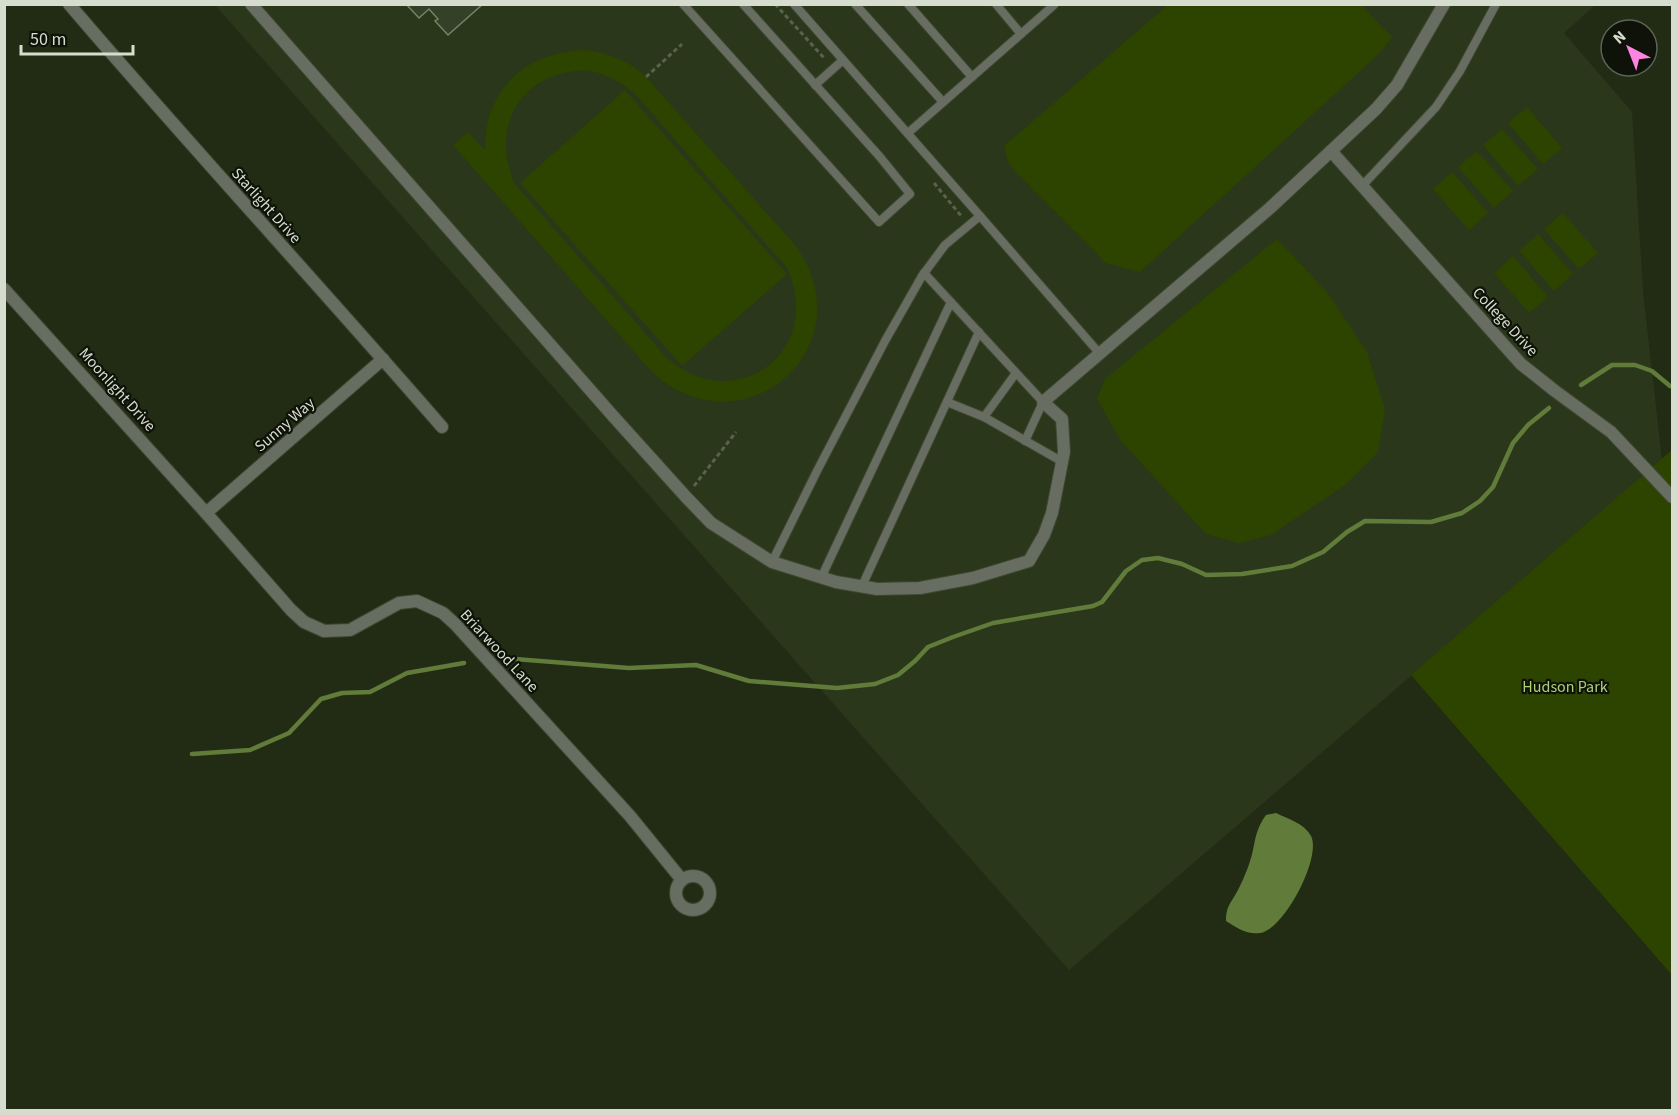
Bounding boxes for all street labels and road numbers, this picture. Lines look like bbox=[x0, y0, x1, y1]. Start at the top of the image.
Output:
street label: Starlight Drive bbox=[226, 163, 306, 248]
street label: College Drive bbox=[1467, 282, 1543, 361]
street label: Moonlight Drive bbox=[74, 343, 161, 436]
street label: Sunny Way bbox=[250, 392, 320, 457]
street label: Briarwood Lane bbox=[455, 604, 544, 697]

